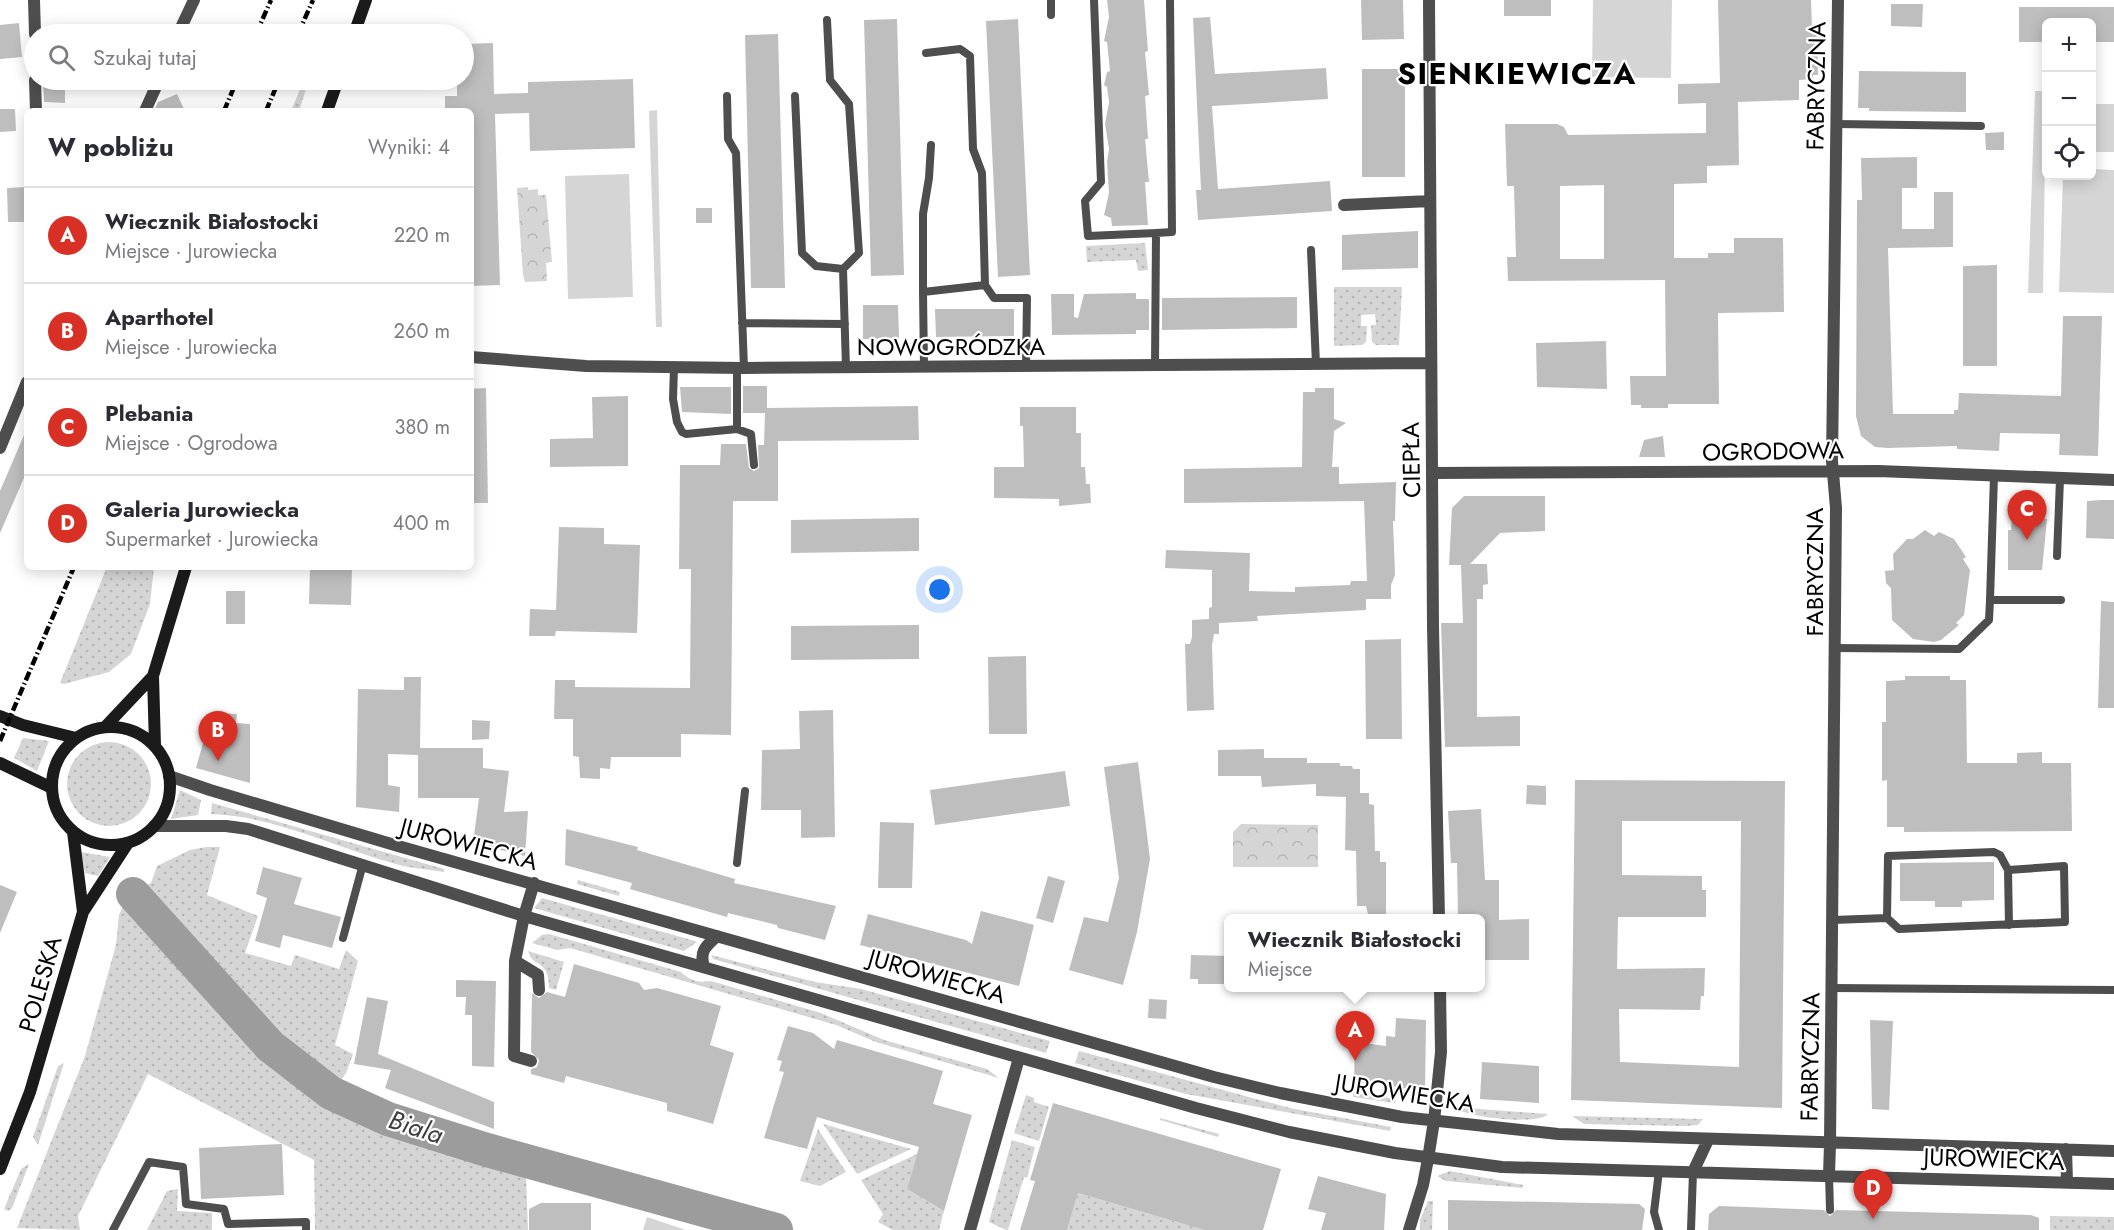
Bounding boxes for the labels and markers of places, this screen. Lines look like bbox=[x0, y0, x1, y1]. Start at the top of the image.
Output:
pin: C bbox=[2008, 490, 2046, 540]
pin: B bbox=[198, 712, 238, 761]
pin: A bbox=[1336, 1012, 1374, 1061]
pin: D bbox=[1854, 1170, 1892, 1219]

